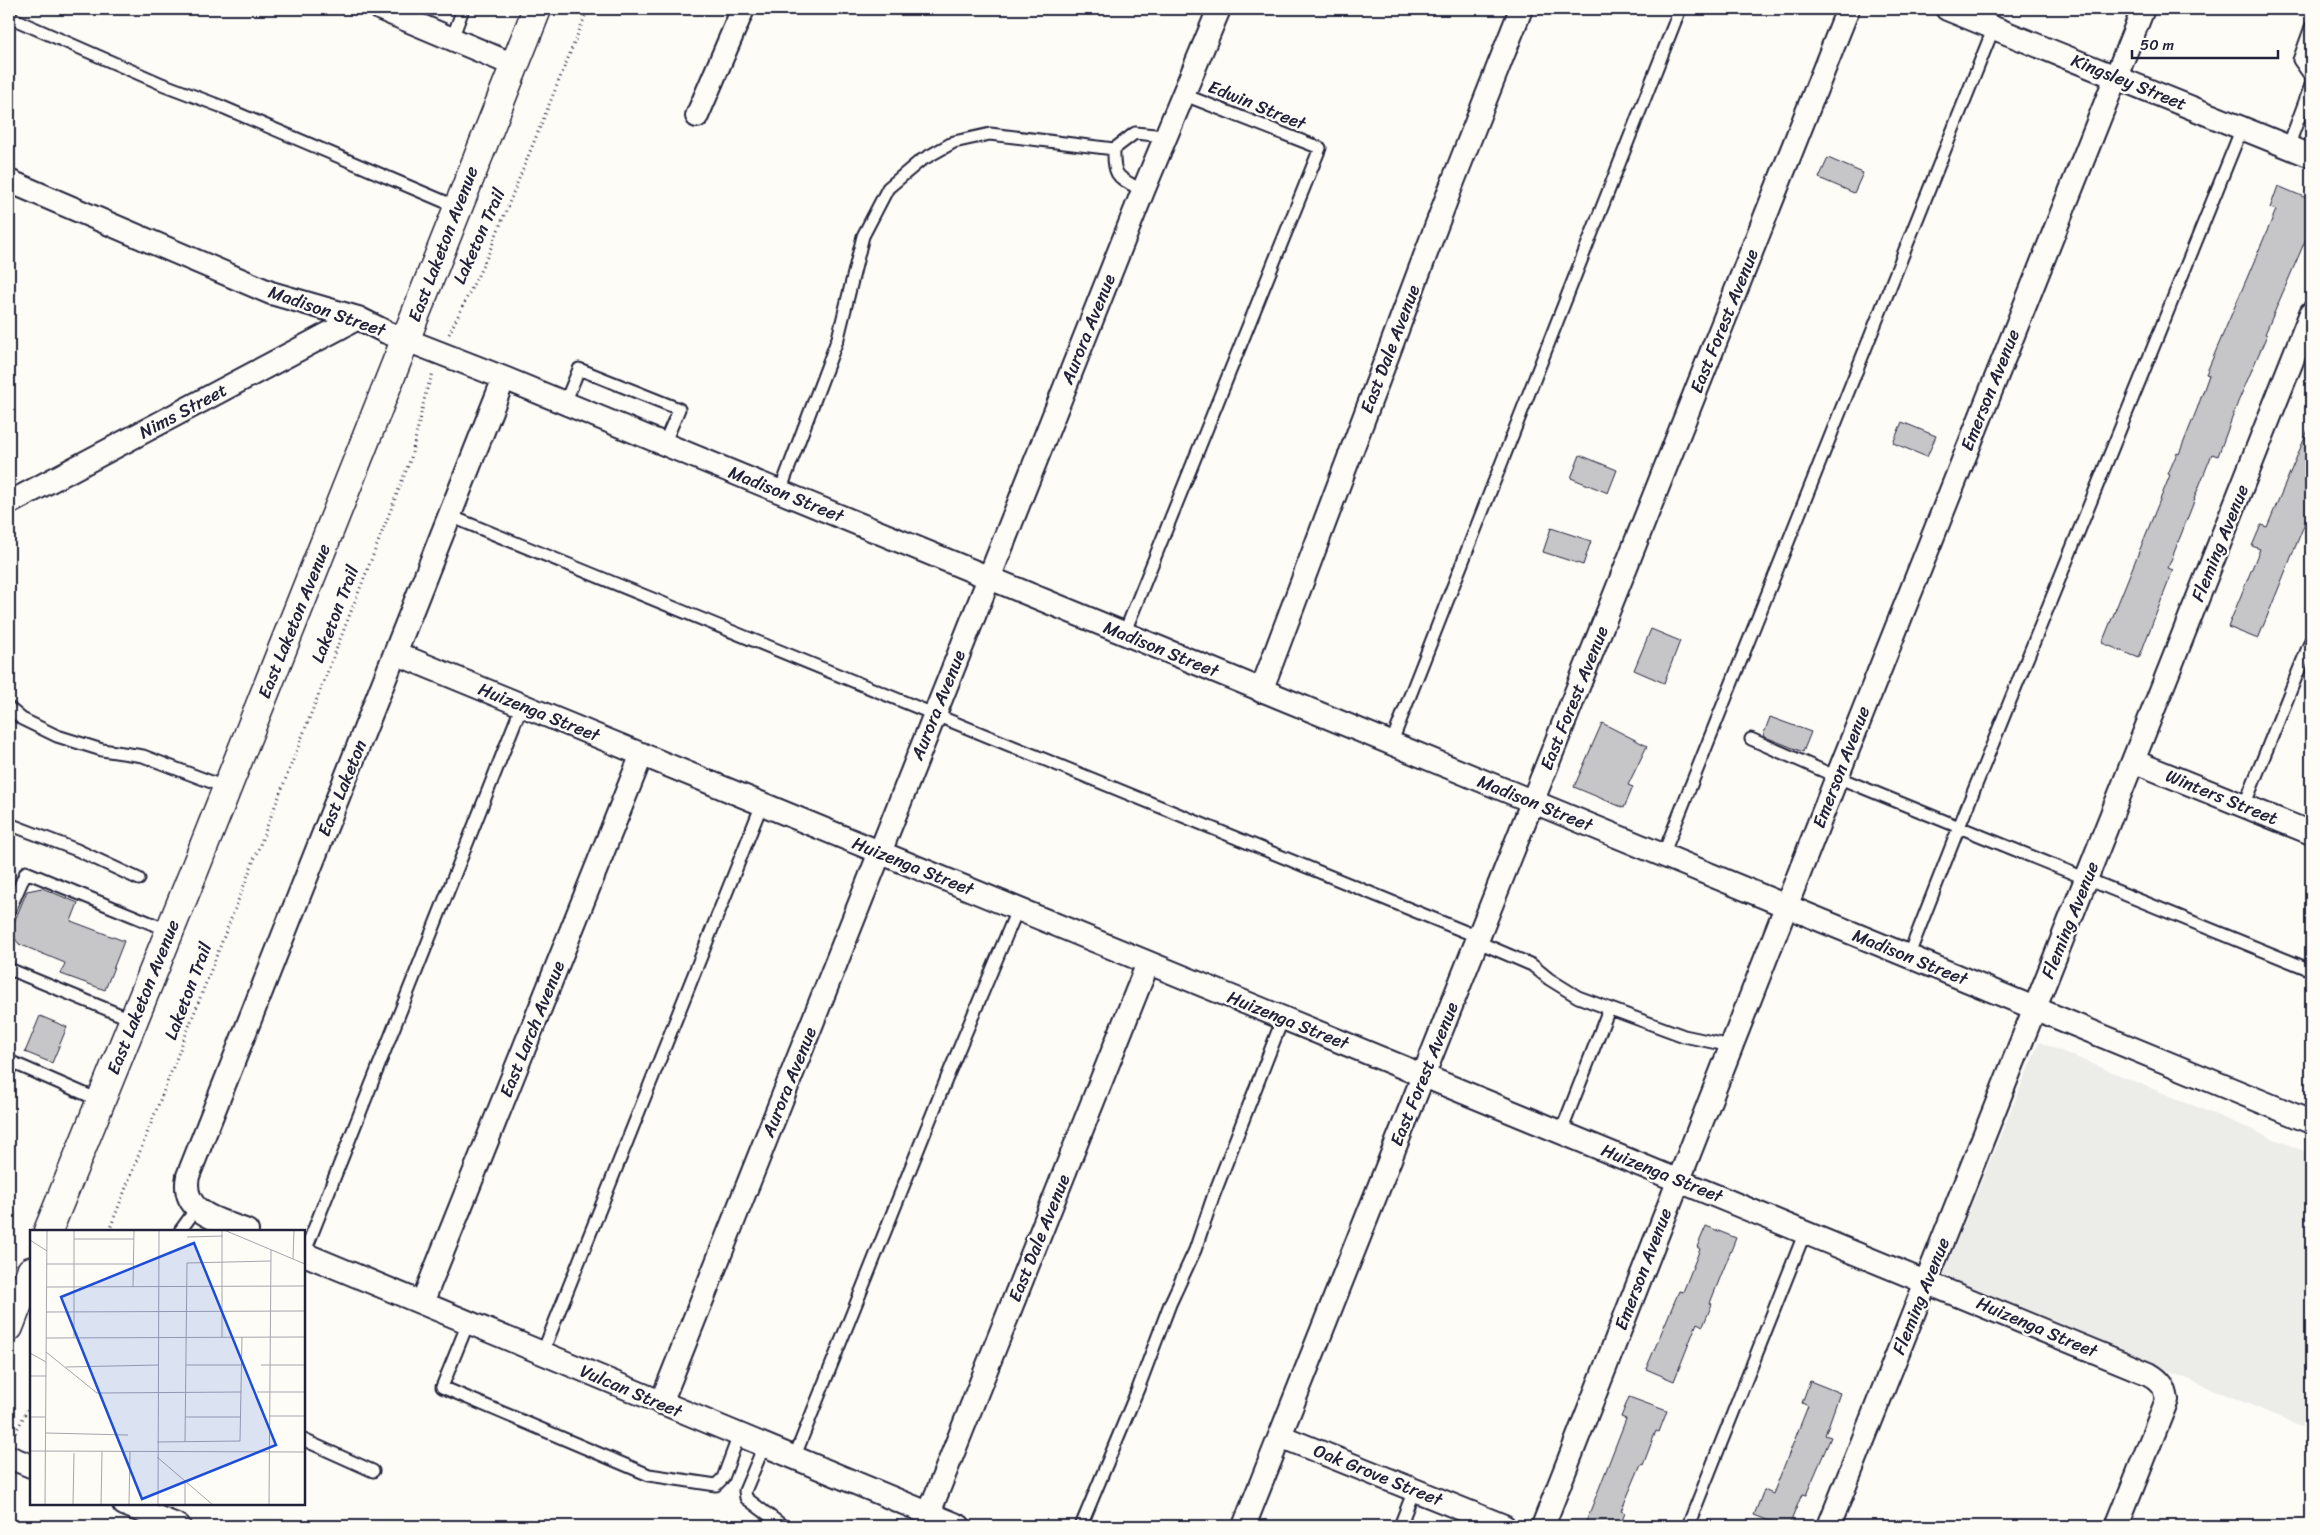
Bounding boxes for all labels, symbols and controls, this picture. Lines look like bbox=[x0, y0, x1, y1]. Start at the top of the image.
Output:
scale bar bbox=[2132, 28, 2279, 60]
text: 50 m bbox=[2140, 32, 2175, 58]
street label: Kingsley Street bbox=[2066, 44, 2192, 120]
street label: Edwin Street bbox=[1203, 71, 1311, 139]
street label: East Laketon Avenue bbox=[399, 161, 487, 327]
street label: Laketon Trail bbox=[444, 182, 515, 289]
street label: East Forest Avenue bbox=[1680, 244, 1768, 398]
street label: Aurora Avenue bbox=[1051, 269, 1125, 390]
street label: Madison Street bbox=[264, 276, 391, 346]
street label: East Dale Avenue bbox=[1351, 280, 1429, 418]
street label: Emerson Avenue bbox=[1951, 324, 2029, 456]
street label: Nims Street bbox=[133, 374, 233, 448]
street label: Madison Street bbox=[723, 456, 849, 532]
street label: Fleming Avenue bbox=[2182, 479, 2258, 607]
street label: East Laketon Avenue bbox=[248, 539, 340, 703]
street label: Laketon Trail bbox=[302, 560, 369, 667]
street label: Madison Street bbox=[1098, 611, 1224, 687]
street label: East Forest Avenue bbox=[1530, 621, 1618, 775]
street label: Aurora Avenue bbox=[901, 645, 975, 766]
street label: Huizenga Street bbox=[473, 673, 605, 751]
street label: Emerson Avenue bbox=[1803, 701, 1879, 833]
street label: East Laketon bbox=[308, 734, 376, 841]
street label: Winters Street bbox=[2161, 760, 2283, 834]
street label: Madison Street bbox=[1472, 765, 1598, 841]
street label: Huizenga Street bbox=[847, 827, 979, 905]
street label: Fleming Avenue bbox=[2032, 856, 2108, 984]
street label: East Laketon Avenue bbox=[97, 915, 189, 1079]
street label: Madison Street bbox=[1847, 919, 1973, 995]
street label: Laketon Trail bbox=[155, 937, 222, 1044]
street label: East Larch Avenue bbox=[490, 955, 574, 1102]
street label: Huizenga Street bbox=[1222, 981, 1354, 1059]
street label: East Forest Avenue bbox=[1380, 997, 1468, 1151]
street label: Aurora Avenue bbox=[752, 1022, 826, 1143]
street label: Huizenga Street bbox=[1596, 1134, 1728, 1212]
street label: East Dale Avenue bbox=[999, 1169, 1079, 1307]
street label: Emerson Avenue bbox=[1605, 1203, 1681, 1335]
inset map bbox=[30, 1230, 305, 1505]
street label: Fleming Avenue bbox=[1883, 1232, 1959, 1360]
street label: Huizenga Street bbox=[1971, 1287, 2103, 1367]
street label: Vulcan Street bbox=[575, 1355, 688, 1427]
street label: Oak Grove Street bbox=[1309, 1435, 1448, 1516]

